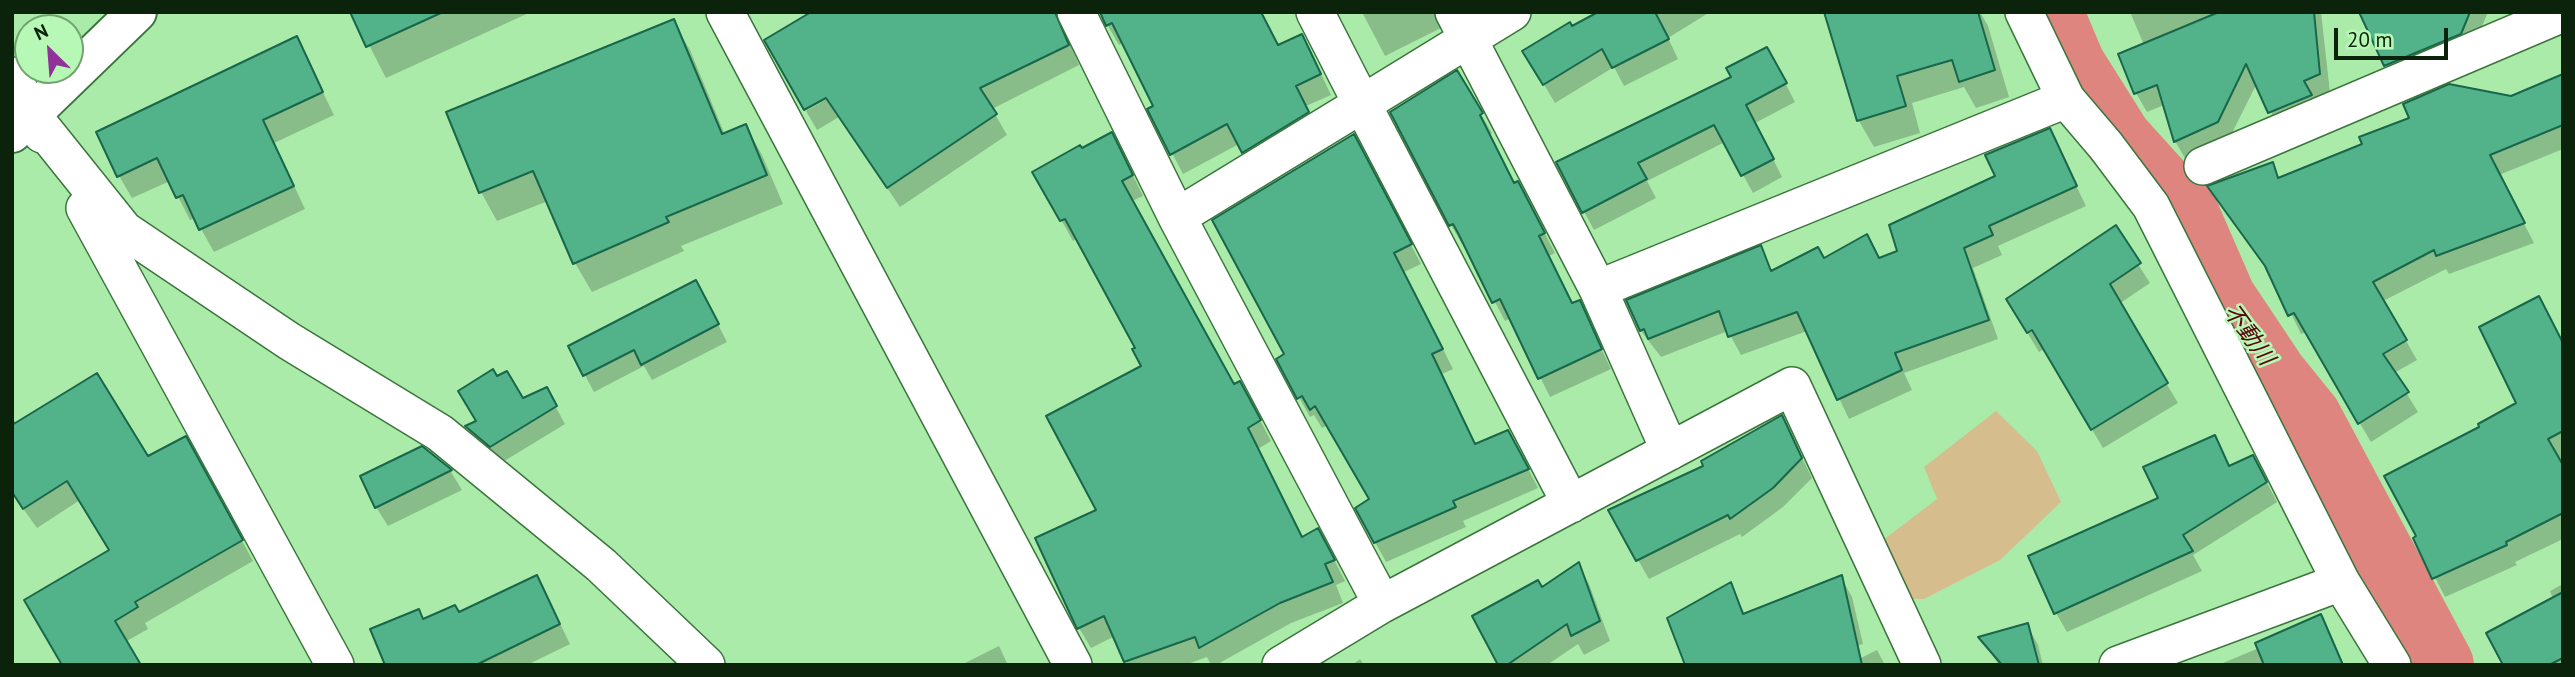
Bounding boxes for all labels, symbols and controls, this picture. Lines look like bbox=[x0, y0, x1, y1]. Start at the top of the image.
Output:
north arrow bbox=[14, 14, 84, 84]
scale bar bbox=[2337, 14, 2451, 58]
text: N bbox=[30, 18, 52, 45]
text: 20 m bbox=[2347, 26, 2393, 53]
water label: 不動川 bbox=[2217, 299, 2279, 371]

